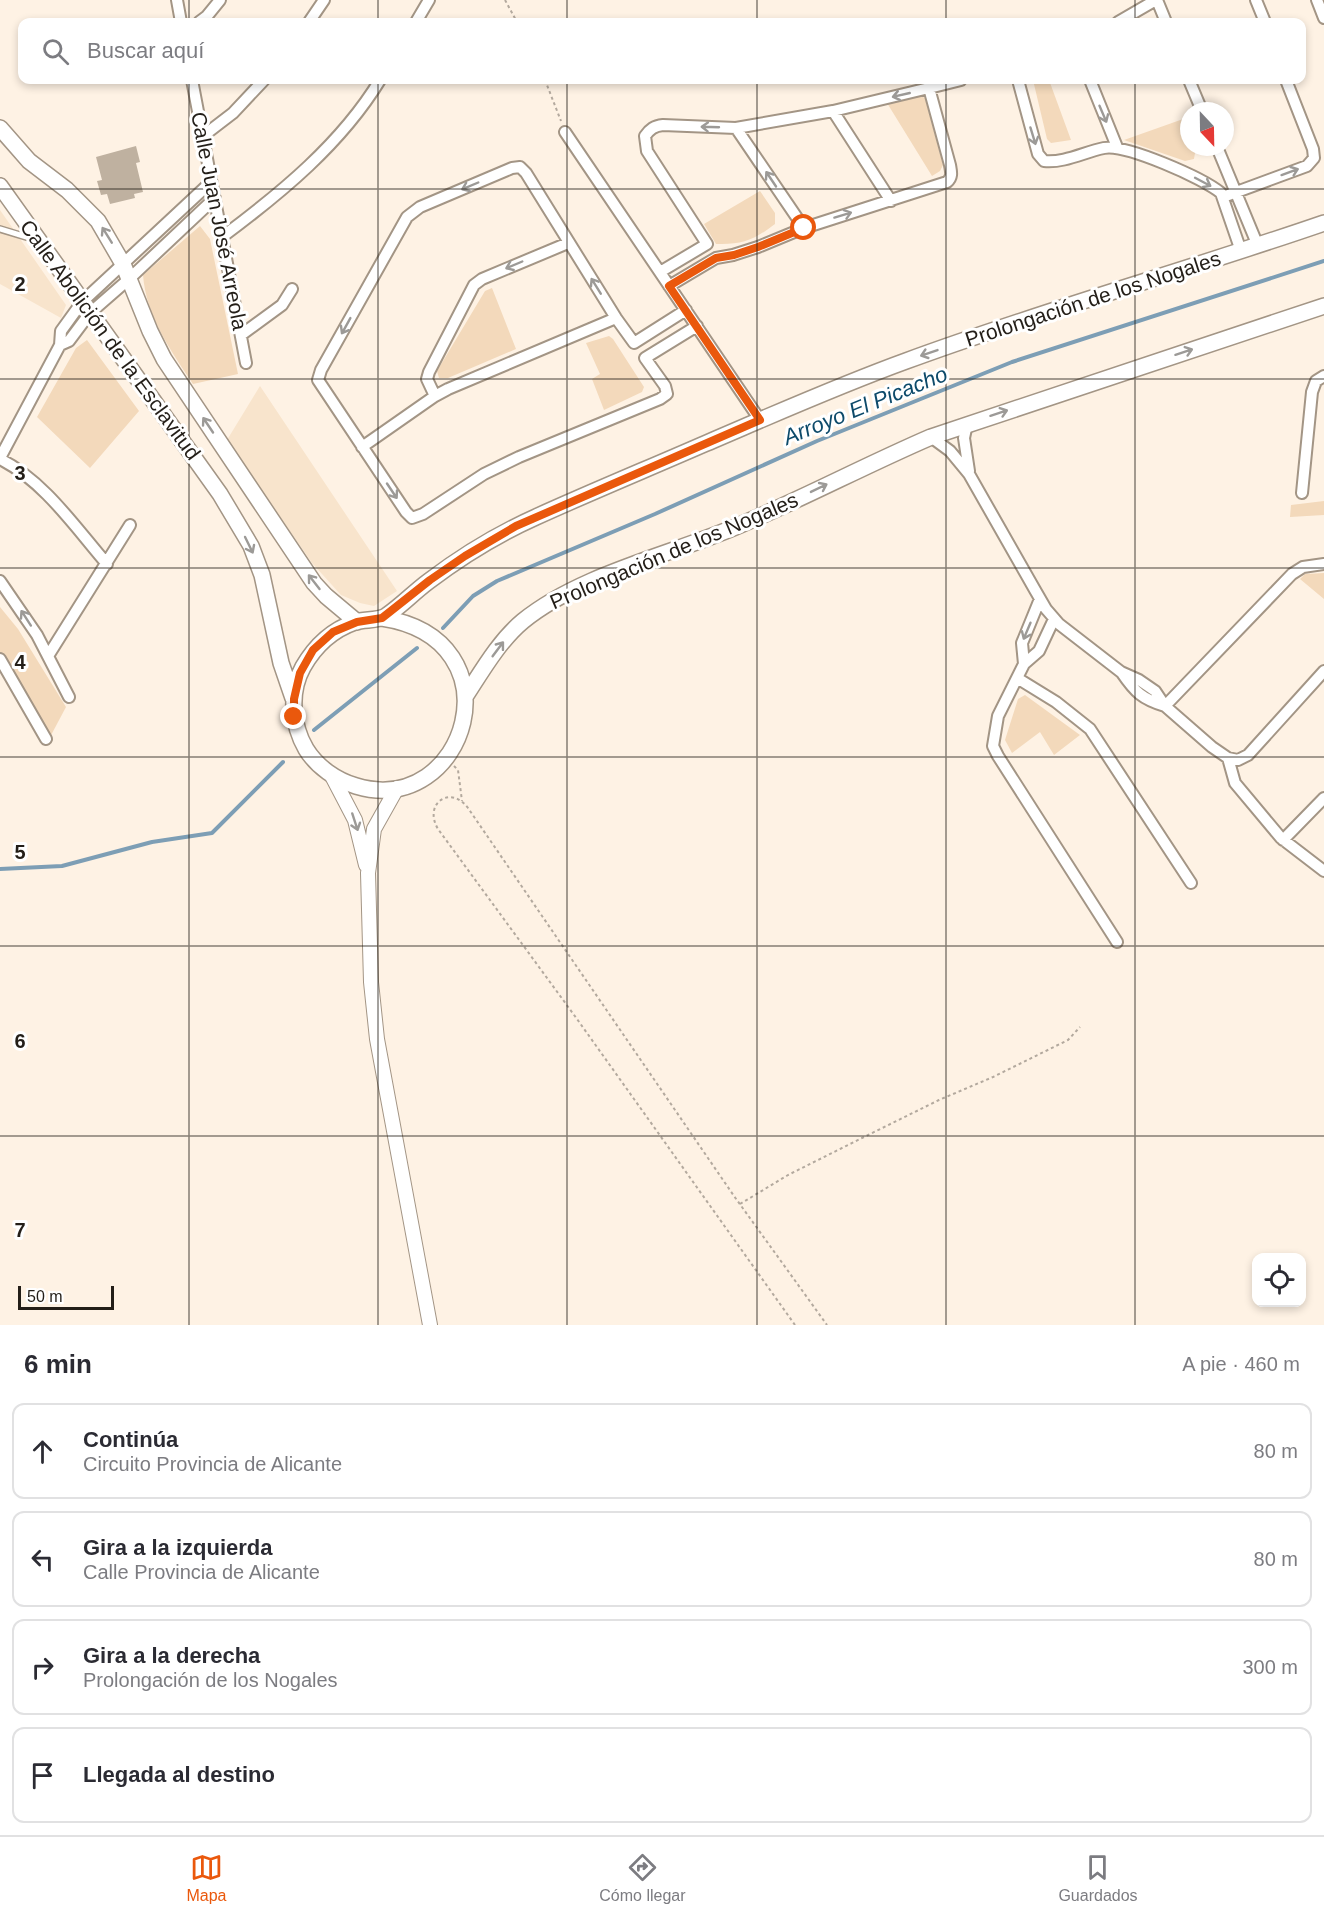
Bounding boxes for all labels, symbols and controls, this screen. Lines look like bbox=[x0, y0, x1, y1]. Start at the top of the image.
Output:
search box bbox=[18, 18, 1306, 84]
icon: search bbox=[39, 35, 72, 68]
text: Buscar aquí bbox=[87, 38, 204, 63]
one-way arrow bbox=[892, 89, 911, 101]
north arrow bbox=[1180, 102, 1234, 156]
one-way arrow bbox=[1098, 104, 1109, 122]
street label: Calle Juan José Arreola bbox=[187, 110, 252, 332]
one-way arrow bbox=[700, 121, 720, 133]
one-way arrow bbox=[1028, 126, 1039, 145]
one-way arrow bbox=[1280, 165, 1299, 176]
one-way arrow bbox=[765, 172, 777, 188]
one-way arrow bbox=[1193, 177, 1211, 188]
one-way arrow bbox=[461, 181, 479, 192]
one-way arrow bbox=[833, 209, 852, 220]
route start bbox=[790, 214, 816, 240]
street label: Calle Abolición de la Esclavitud bbox=[16, 215, 205, 464]
one-way arrow bbox=[100, 227, 112, 244]
street label: Prolongación de los Nogales bbox=[962, 246, 1224, 351]
one-way arrow bbox=[506, 260, 524, 271]
text: 2 bbox=[14, 273, 26, 295]
one-way arrow bbox=[589, 278, 601, 295]
one-way arrow bbox=[340, 316, 351, 334]
one-way arrow bbox=[1174, 346, 1193, 357]
one-way arrow bbox=[920, 348, 939, 359]
water label: Arroyo El Picacho bbox=[778, 361, 951, 451]
one-way arrow bbox=[989, 407, 1008, 418]
one-way arrow bbox=[202, 417, 214, 433]
text: 3 bbox=[14, 462, 26, 484]
one-way arrow bbox=[810, 481, 828, 493]
one-way arrow bbox=[386, 482, 398, 499]
street label: Prolongación de los Nogales bbox=[546, 488, 801, 613]
one-way arrow bbox=[244, 535, 256, 553]
one-way arrow bbox=[308, 574, 321, 590]
one-way arrow bbox=[19, 610, 31, 627]
one-way arrow bbox=[1021, 621, 1032, 639]
one-way arrow bbox=[491, 641, 504, 657]
text: 4 bbox=[14, 651, 26, 673]
route end bbox=[280, 703, 306, 729]
one-way arrow bbox=[350, 812, 361, 831]
text: 5 bbox=[14, 841, 26, 863]
text: 6 bbox=[14, 1030, 26, 1052]
text: 7 bbox=[14, 1219, 26, 1241]
map controls bbox=[1252, 1253, 1306, 1307]
button: locate bbox=[1252, 1253, 1306, 1307]
scale bar bbox=[18, 1283, 114, 1310]
text: 50 m bbox=[27, 1288, 63, 1305]
text: 6 min bbox=[24, 1349, 92, 1379]
text: A pie · 460 m bbox=[1182, 1353, 1300, 1375]
text: Continúa bbox=[83, 1427, 178, 1452]
icon: ahead bbox=[26, 1435, 59, 1468]
text: 80 m bbox=[1254, 1440, 1298, 1462]
text: Circuito Provincia de Alicante bbox=[83, 1453, 342, 1475]
text: Gira a la izquierda bbox=[83, 1535, 273, 1560]
icon: left bbox=[26, 1543, 59, 1576]
text: 80 m bbox=[1254, 1548, 1298, 1570]
text: Calle Provincia de Alicante bbox=[83, 1561, 320, 1583]
text: Gira a la derecha bbox=[83, 1643, 260, 1668]
icon: right bbox=[26, 1651, 59, 1684]
text: 300 m bbox=[1242, 1656, 1298, 1678]
text: Prolongación de los Nogales bbox=[83, 1669, 338, 1691]
icon: arrive bbox=[26, 1759, 59, 1792]
text: Llegada al destino bbox=[83, 1762, 275, 1787]
tab: Mapa bbox=[186, 1851, 226, 1905]
tab: Cómo llegar bbox=[599, 1851, 686, 1905]
tab: Guardados bbox=[1058, 1851, 1138, 1905]

